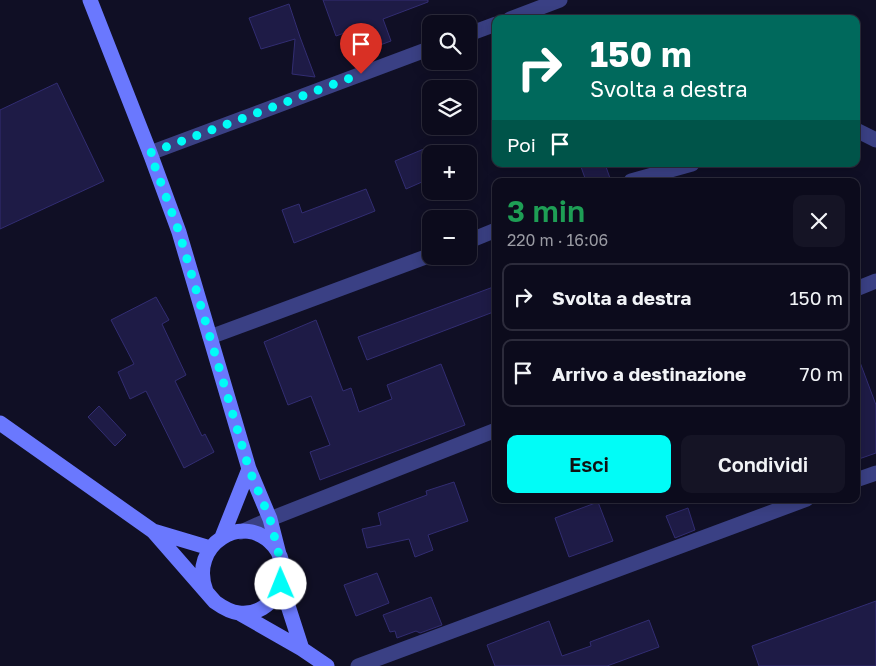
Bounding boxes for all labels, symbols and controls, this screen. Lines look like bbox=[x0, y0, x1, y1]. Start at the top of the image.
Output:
map controls bbox=[422, 15, 477, 265]
button: search bbox=[422, 15, 477, 70]
pin bbox=[340, 23, 382, 74]
icon: arrive bbox=[347, 30, 375, 58]
text: 150 m bbox=[590, 33, 692, 75]
icon: right bbox=[507, 35, 572, 100]
text: Svolta a destra bbox=[590, 75, 748, 102]
button: layers bbox=[422, 80, 477, 135]
icon: arrive bbox=[546, 130, 574, 158]
text: Poi bbox=[507, 133, 536, 156]
button: + bbox=[422, 145, 477, 200]
text: 3 min bbox=[507, 193, 585, 229]
button: close bbox=[793, 195, 845, 247]
button: − bbox=[422, 210, 477, 265]
text: 220 m · 16:06 bbox=[507, 230, 608, 250]
icon: right bbox=[509, 283, 537, 311]
text: Svolta a destra bbox=[552, 286, 691, 309]
text: 150 m bbox=[789, 286, 843, 309]
icon: arrive bbox=[509, 359, 537, 387]
text: Arrivo a destinazione bbox=[552, 362, 746, 385]
text: 70 m bbox=[800, 362, 843, 385]
button: Esci bbox=[507, 435, 671, 493]
button: Condividi bbox=[681, 435, 845, 493]
position arrow bbox=[254, 557, 306, 609]

